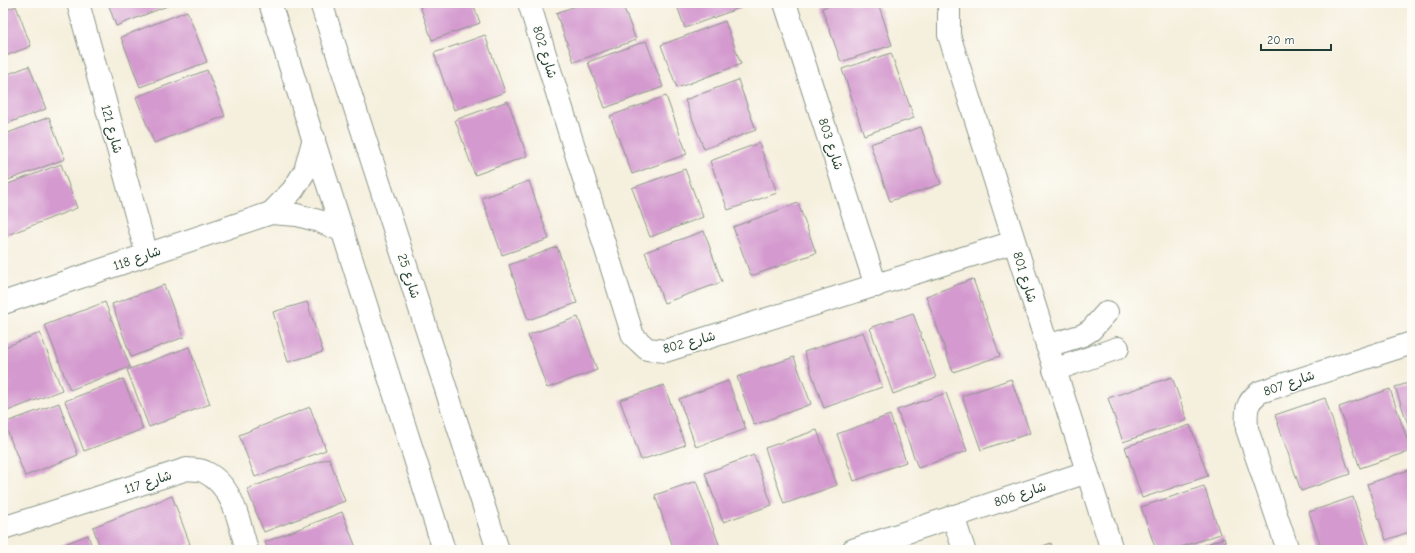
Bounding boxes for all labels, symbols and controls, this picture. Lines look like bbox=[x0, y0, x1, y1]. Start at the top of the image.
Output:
street label: شارع 802 bbox=[528, 24, 560, 81]
scale bar bbox=[1261, 26, 1331, 52]
text: 20 m bbox=[1267, 33, 1295, 47]
street label: شارع 121 bbox=[96, 103, 126, 155]
street label: شارع 803 bbox=[814, 116, 846, 172]
street label: شارع 118 bbox=[111, 243, 163, 275]
street label: شارع 801 bbox=[1008, 250, 1040, 305]
street label: شارع 25 bbox=[393, 252, 423, 301]
street label: شارع 802 bbox=[661, 328, 717, 358]
street label: شارع 807 bbox=[1261, 367, 1317, 401]
street label: شارع 117 bbox=[122, 467, 174, 499]
street label: شارع 806 bbox=[992, 478, 1049, 511]

